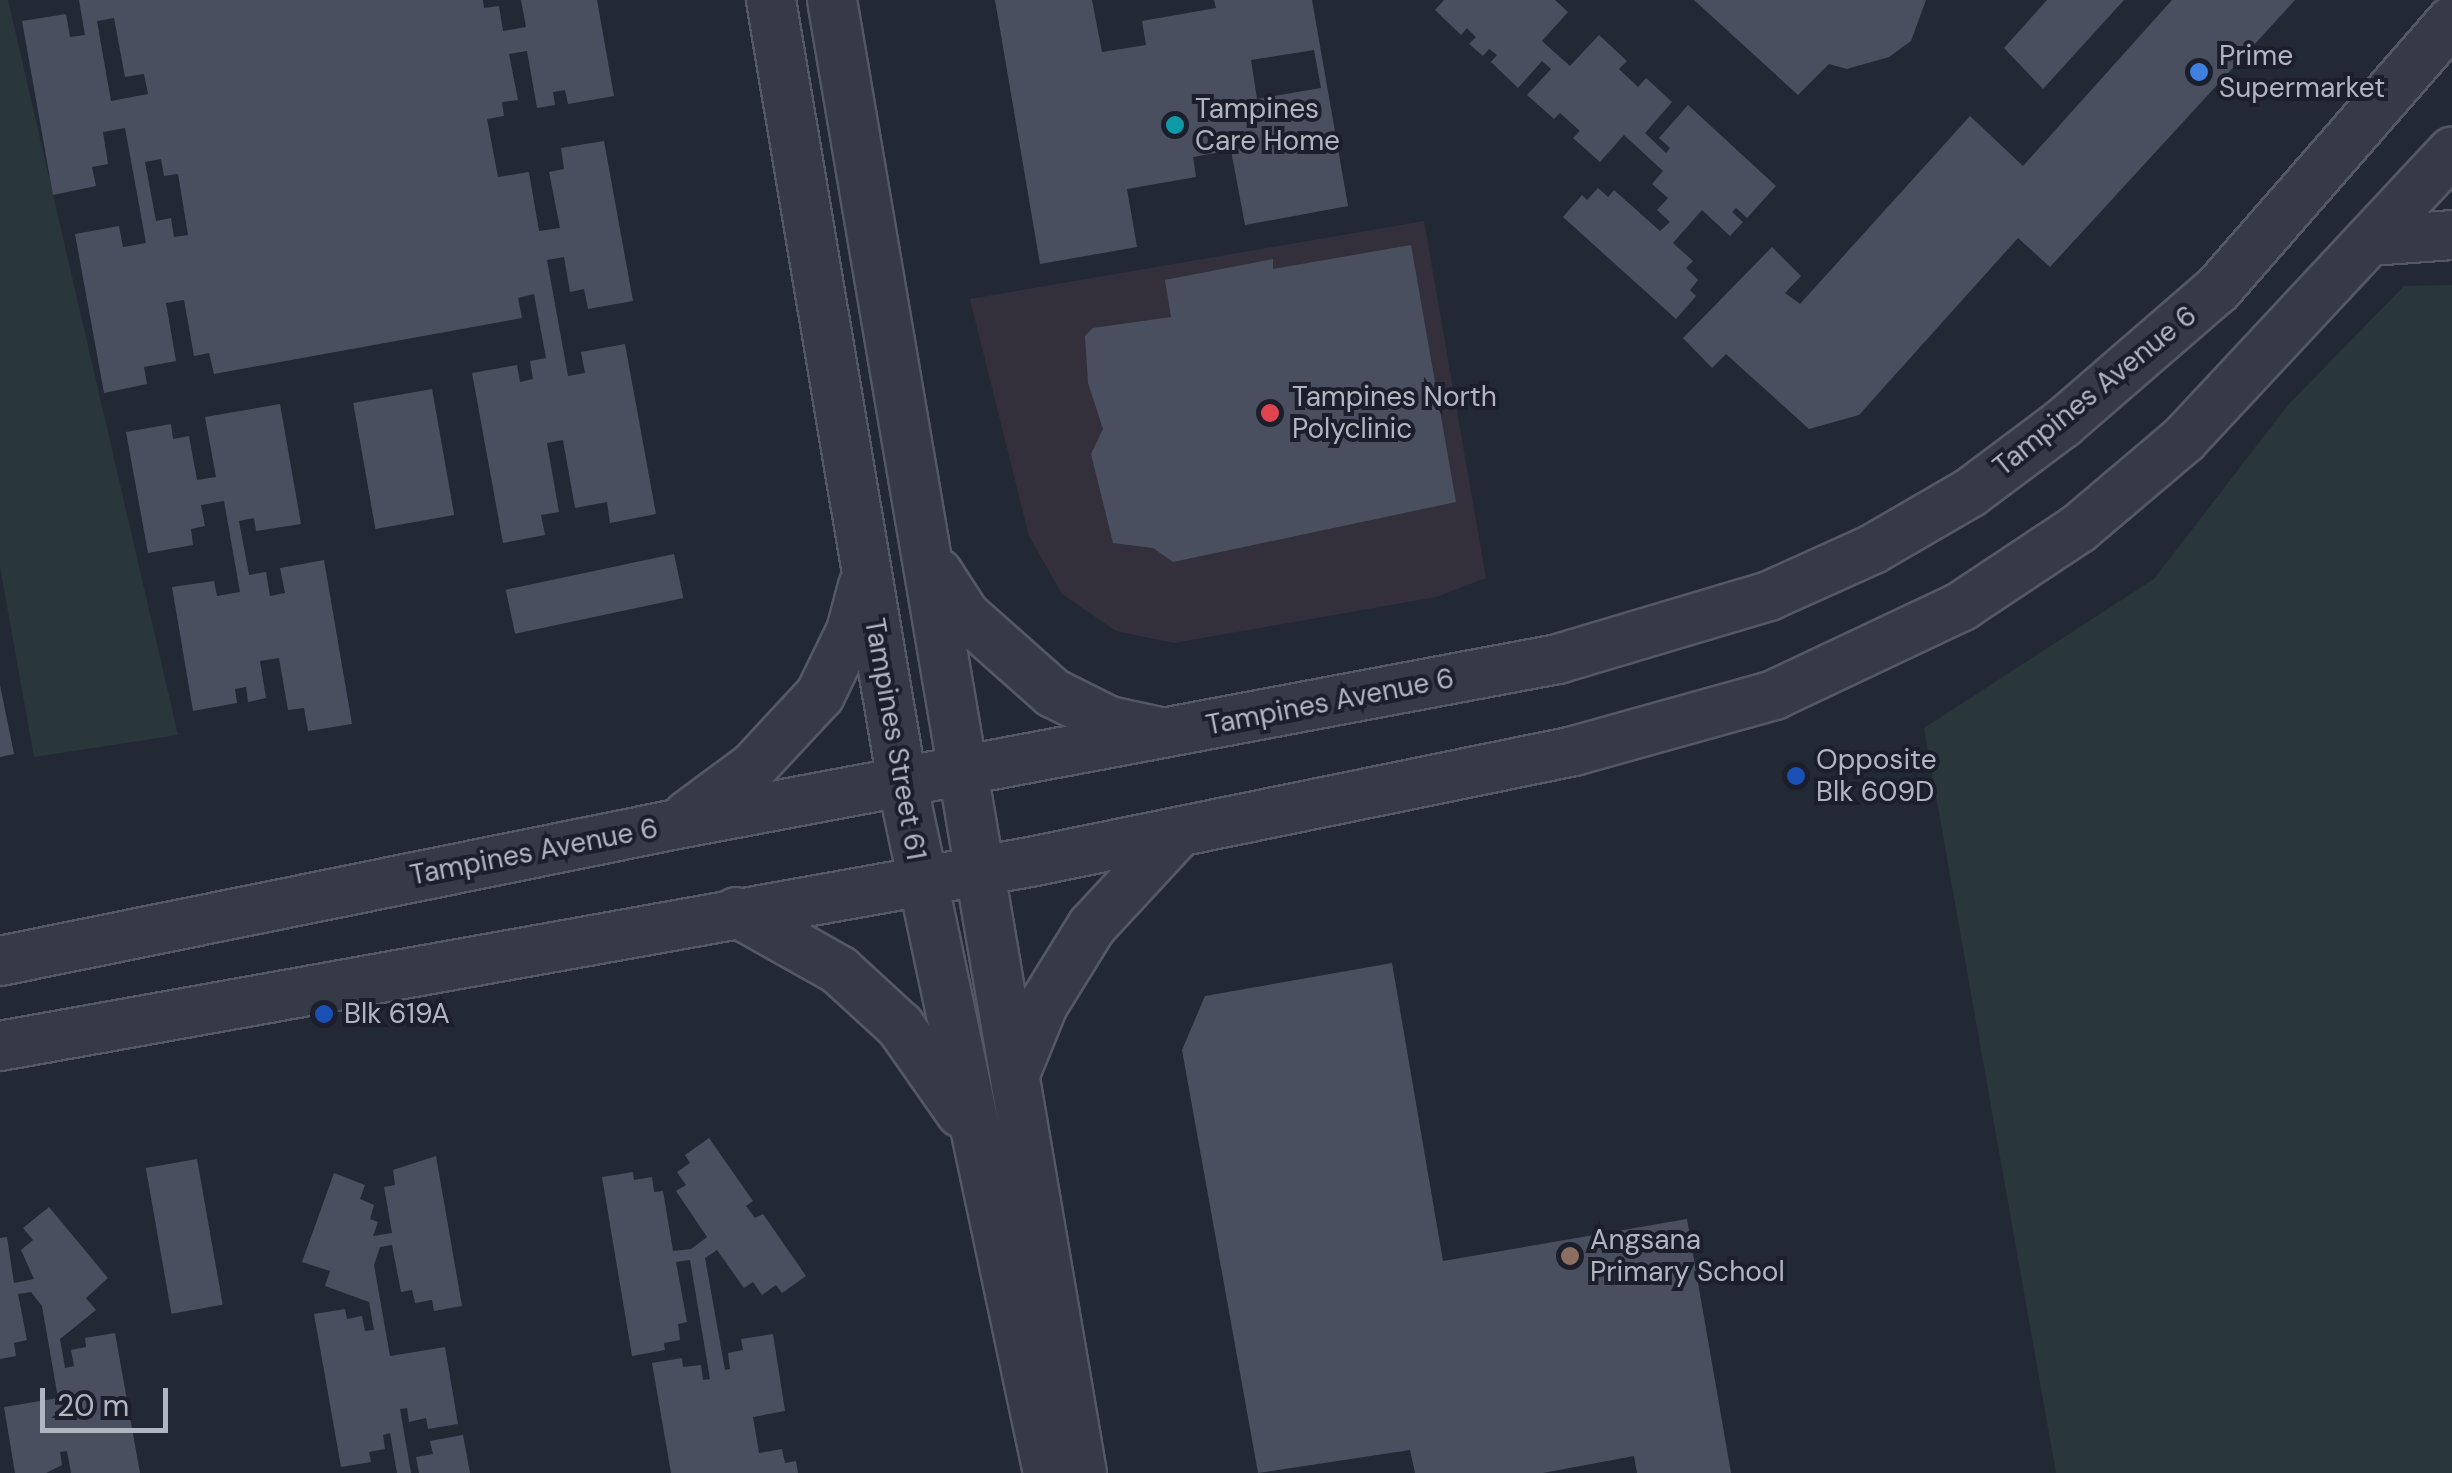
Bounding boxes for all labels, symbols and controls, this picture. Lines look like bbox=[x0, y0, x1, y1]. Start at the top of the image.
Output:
place label: Prime Supermarket bbox=[2219, 39, 2385, 105]
marker: Prime Supermarket bbox=[2188, 61, 2210, 83]
place label: Tampines Care Home bbox=[1195, 92, 1340, 158]
marker: Tampines Care Home bbox=[1164, 114, 1186, 136]
street label: Tampines Avenue 6 bbox=[1987, 299, 2203, 483]
place label: Tampines North Polyclinic bbox=[1292, 380, 1497, 446]
marker: Tampines North Polyclinic bbox=[1257, 400, 1283, 426]
street label: Tampines Street 61 bbox=[857, 616, 933, 862]
street label: Tampines Avenue 6 bbox=[1203, 661, 1457, 743]
place label: Opposite Blk 609D bbox=[1816, 743, 1937, 809]
marker: Opposite Blk 609D bbox=[1785, 765, 1807, 787]
street label: Tampines Avenue 6 bbox=[407, 811, 661, 893]
place label: Blk 619A bbox=[344, 997, 450, 1031]
marker: Blk 619A bbox=[313, 1003, 335, 1025]
place label: Angsana Primary School bbox=[1590, 1223, 1785, 1289]
marker: Angsana Primary School bbox=[1559, 1245, 1581, 1267]
scale bar bbox=[45, 1368, 172, 1430]
text: 20 m bbox=[57, 1386, 129, 1425]

